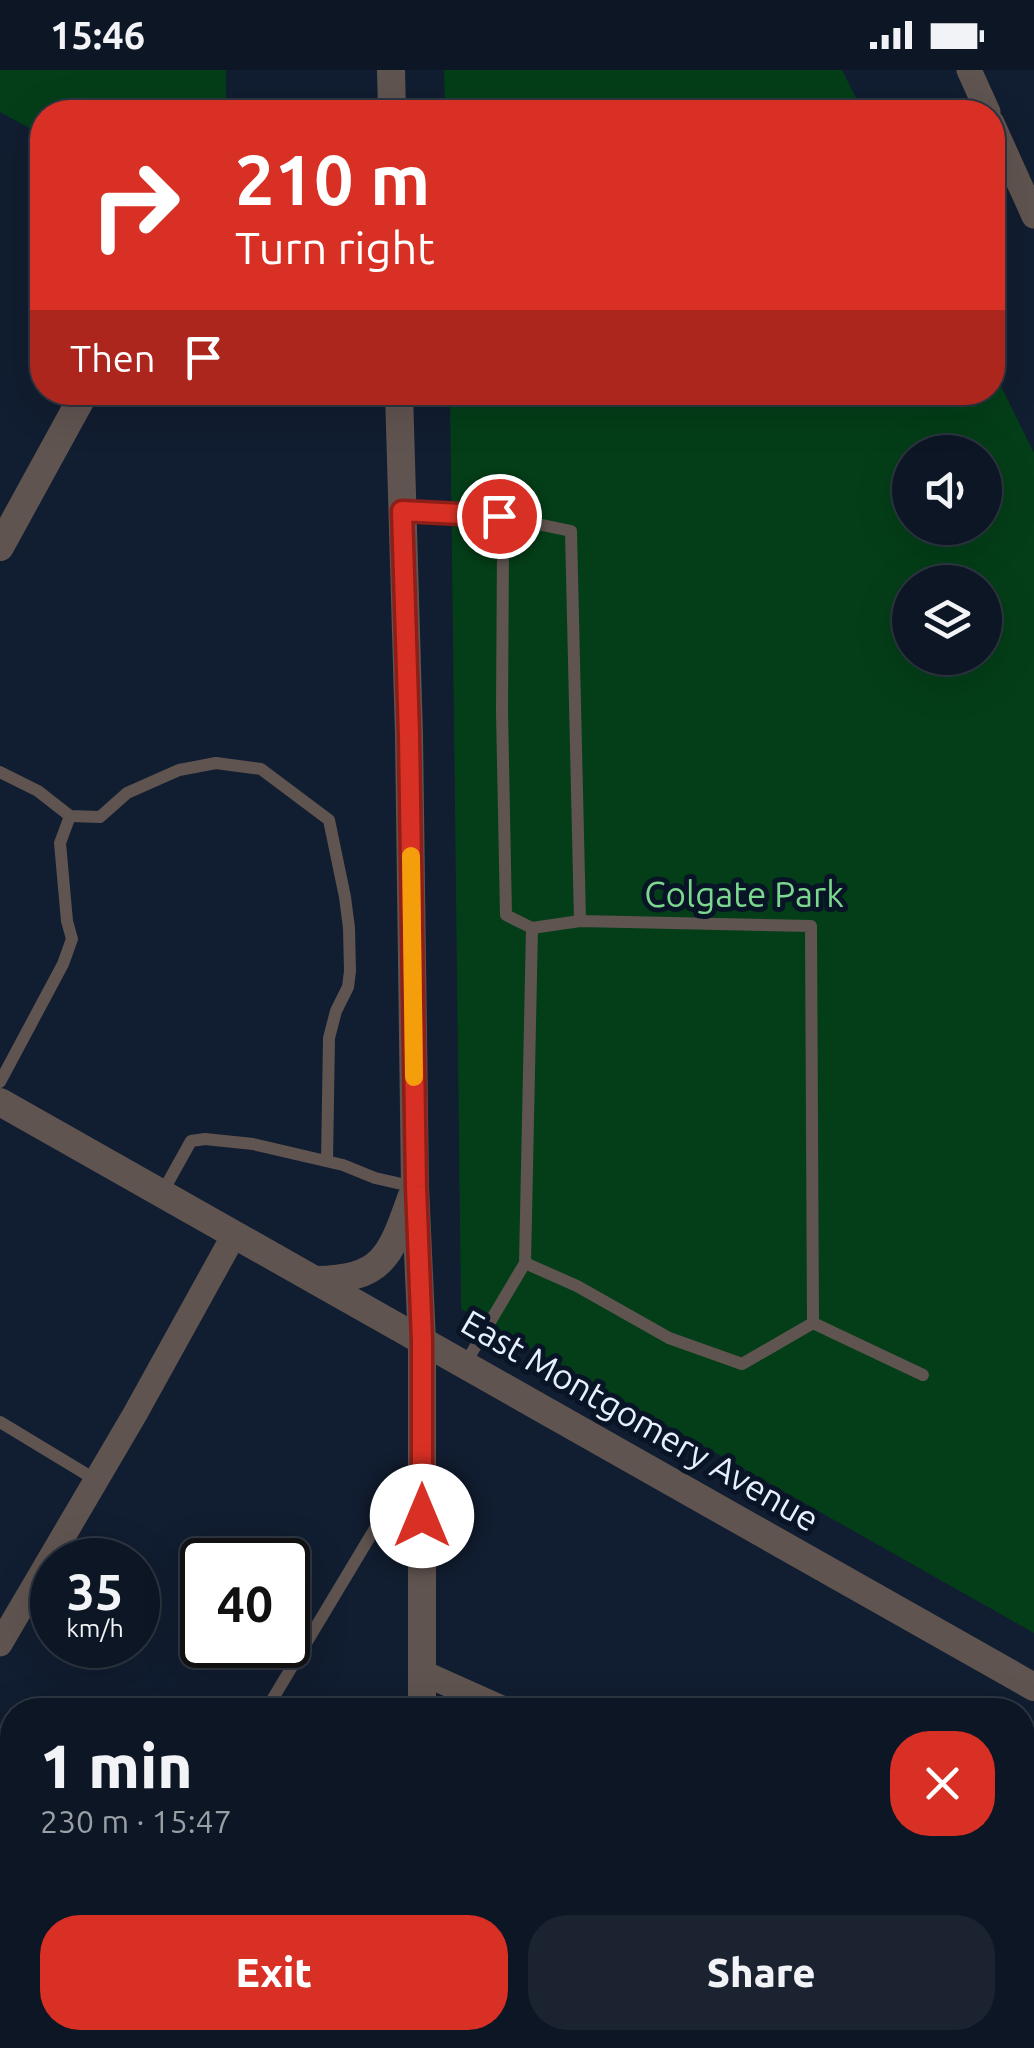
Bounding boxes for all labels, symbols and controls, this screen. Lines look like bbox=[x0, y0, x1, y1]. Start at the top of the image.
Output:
text: 15:46 bbox=[50, 14, 145, 56]
icon: right bbox=[70, 140, 200, 270]
text: 210 m bbox=[235, 140, 430, 218]
text: Turn right bbox=[235, 222, 435, 273]
icon: arrive bbox=[176, 330, 231, 385]
text: Then bbox=[70, 337, 156, 379]
map controls bbox=[892, 435, 1002, 675]
button: sound bbox=[892, 435, 1002, 545]
pin bbox=[457, 474, 542, 559]
icon: arrive bbox=[472, 489, 527, 544]
button: layers bbox=[892, 565, 1002, 675]
park label: Colgate Park bbox=[644, 874, 844, 914]
street label: East Montgomery Avenue bbox=[455, 1301, 826, 1539]
position arrow bbox=[370, 1464, 474, 1568]
speed limit sign: 40 bbox=[180, 1538, 310, 1668]
text: 35 bbox=[67, 1563, 123, 1619]
text: km/h bbox=[66, 1614, 124, 1642]
button: close bbox=[890, 1731, 995, 1836]
text: 1 min bbox=[40, 1732, 193, 1799]
text: 230 m · 15:47 bbox=[40, 1803, 232, 1839]
button: Exit bbox=[40, 1915, 508, 2030]
button: Share bbox=[528, 1915, 995, 2030]

